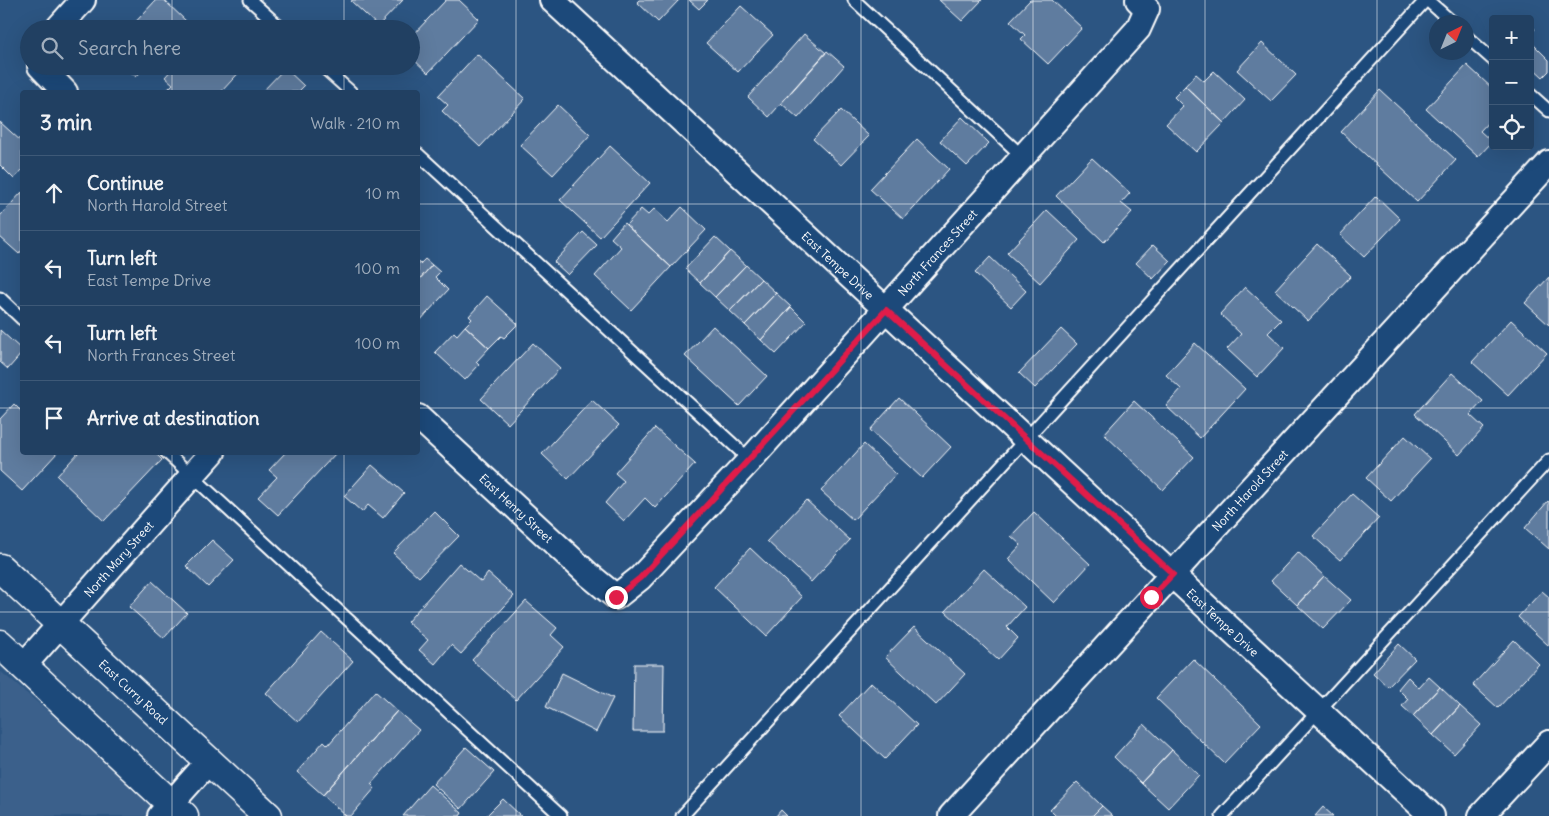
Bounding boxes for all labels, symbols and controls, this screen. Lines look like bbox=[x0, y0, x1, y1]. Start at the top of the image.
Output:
north arrow bbox=[1429, 15, 1474, 60]
map controls bbox=[1489, 15, 1534, 150]
button: + bbox=[1489, 15, 1534, 60]
search box bbox=[20, 20, 420, 75]
icon: search bbox=[38, 34, 66, 62]
text: Search here bbox=[78, 36, 181, 60]
button: − bbox=[1489, 60, 1534, 105]
button: locate bbox=[1489, 105, 1534, 150]
text: 3 min bbox=[40, 109, 92, 136]
text: Walk · 210 m bbox=[310, 113, 400, 133]
text: Continue bbox=[87, 171, 164, 195]
icon: ahead bbox=[40, 179, 68, 207]
text: 10 m bbox=[365, 183, 400, 203]
text: North Harold Street bbox=[87, 195, 227, 215]
street label: North Frances Street bbox=[894, 206, 980, 299]
street label: East Tempe Drive bbox=[799, 228, 877, 302]
text: Turn left bbox=[87, 246, 157, 270]
icon: left bbox=[40, 254, 68, 282]
text: 100 m bbox=[355, 258, 400, 278]
text: East Tempe Drive bbox=[87, 270, 211, 290]
text: Turn left bbox=[87, 321, 157, 345]
icon: left bbox=[40, 329, 68, 357]
text: 100 m bbox=[355, 333, 400, 353]
text: North Frances Street bbox=[87, 345, 235, 365]
icon: arrive bbox=[40, 404, 68, 432]
text: Arrive at destination bbox=[87, 406, 260, 430]
street label: North Harold Street bbox=[1208, 446, 1291, 534]
street label: East Henry Street bbox=[477, 470, 556, 546]
street label: North Mary Street bbox=[80, 518, 156, 600]
street label: East Tempe Drive bbox=[1184, 585, 1262, 659]
route end bbox=[605, 586, 628, 609]
route start bbox=[1140, 586, 1163, 609]
street label: East Curry Road bbox=[96, 656, 171, 727]

